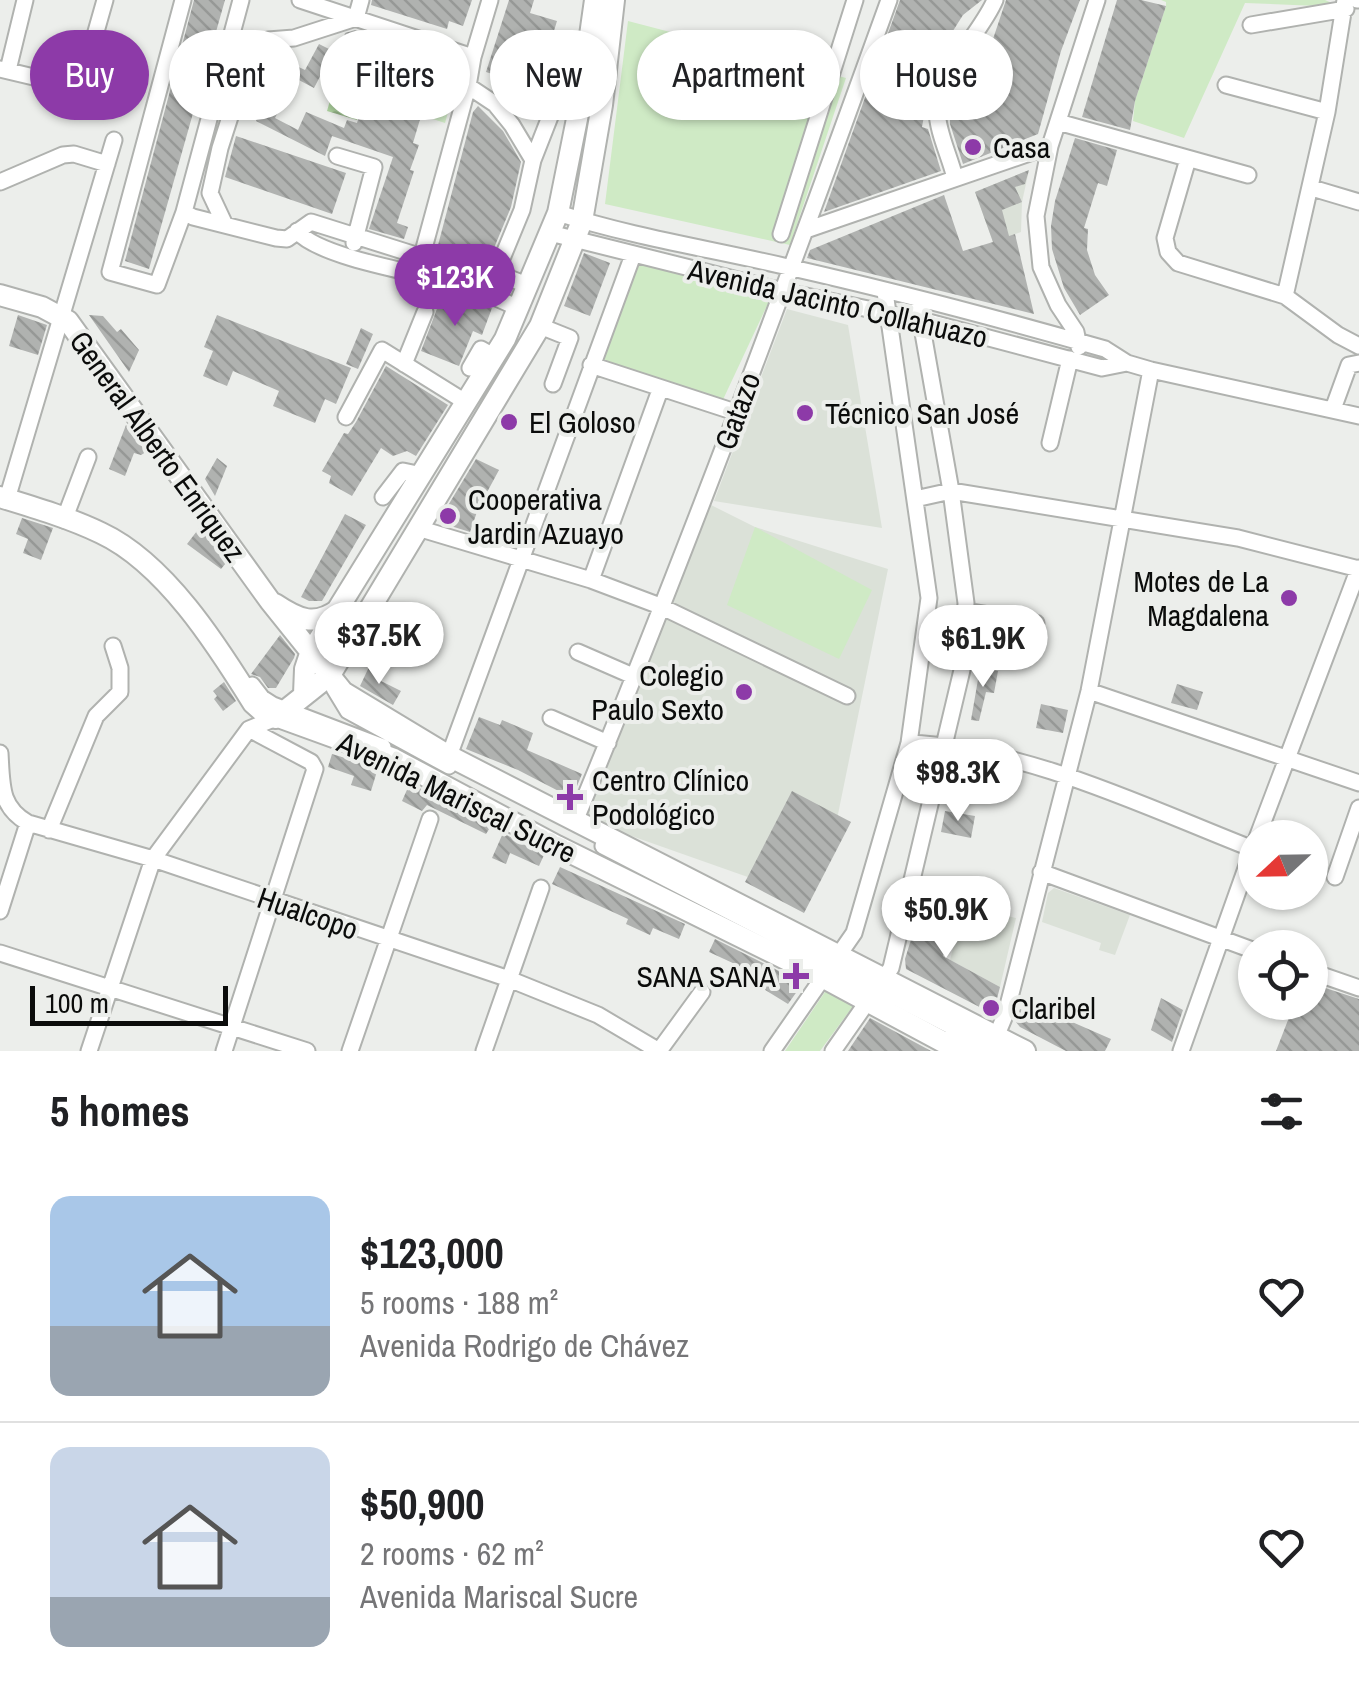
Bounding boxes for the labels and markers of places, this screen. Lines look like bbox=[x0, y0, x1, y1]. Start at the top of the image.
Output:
place label: Casa bbox=[993, 127, 1051, 167]
marker: Casa bbox=[962, 136, 984, 158]
pin: $123K bbox=[385, 244, 525, 329]
place label: Técnico San José bbox=[825, 393, 1019, 433]
place label: El Goloso bbox=[529, 402, 636, 442]
marker: Técnico San José bbox=[794, 402, 816, 424]
marker: El Goloso bbox=[498, 411, 520, 433]
place label: Cooperativa Jardin Azuayo bbox=[468, 479, 624, 553]
marker: Cooperativa Jardin Azuayo bbox=[437, 505, 459, 527]
place label: Motes de La Magdalena bbox=[1134, 561, 1269, 635]
marker: Motes de La Magdalena bbox=[1278, 587, 1300, 609]
pin: $37.5K bbox=[298, 602, 460, 687]
pin: $61.9K bbox=[902, 605, 1064, 690]
place label: Colegio Paulo Sexto bbox=[591, 655, 724, 729]
marker: Colegio Paulo Sexto bbox=[733, 681, 755, 703]
pin: $98.3K bbox=[877, 739, 1039, 824]
place label: Centro Clínico Podológico bbox=[592, 760, 749, 834]
marker: Centro Clínico Podológico bbox=[557, 784, 583, 810]
pin: $50.9K bbox=[865, 876, 1027, 961]
place label: SANA SANA bbox=[637, 956, 777, 996]
marker: SANA SANA bbox=[785, 965, 807, 987]
place label: Claribel bbox=[1011, 988, 1096, 1028]
marker: Claribel bbox=[980, 997, 1002, 1019]

